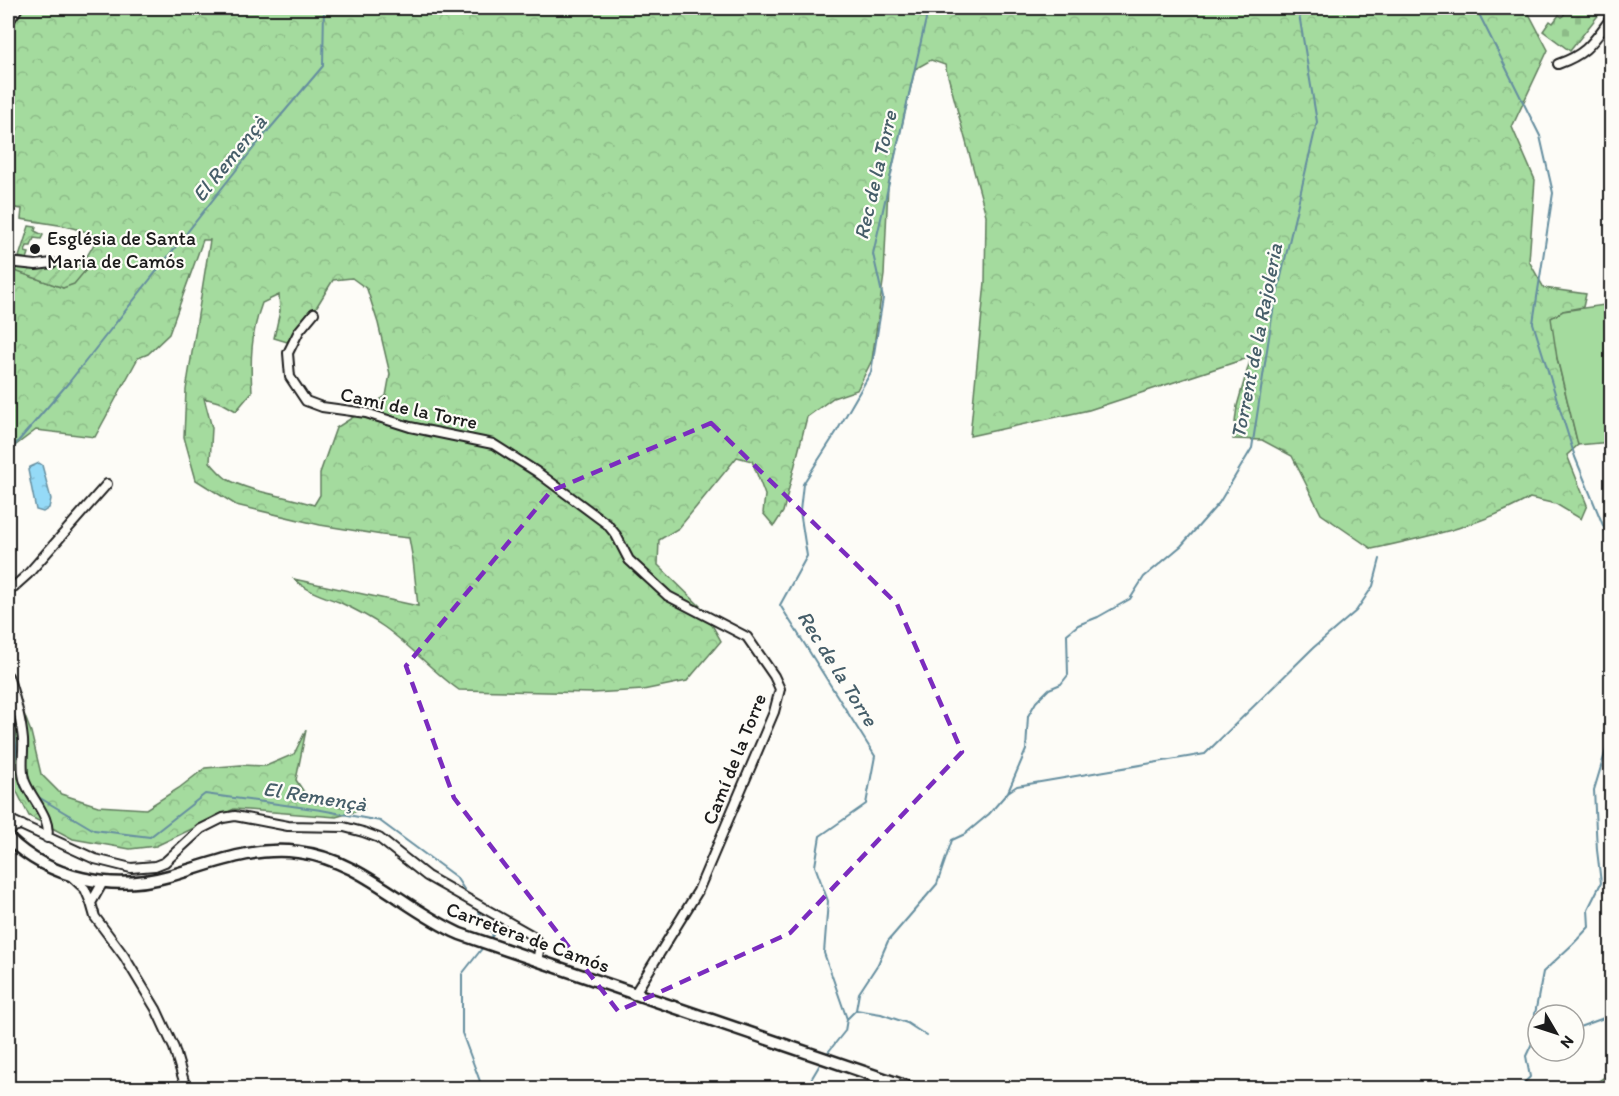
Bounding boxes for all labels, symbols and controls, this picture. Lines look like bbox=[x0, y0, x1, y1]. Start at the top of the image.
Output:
water label: Rec de la Torre bbox=[848, 107, 902, 242]
water label: El Remençà bbox=[186, 110, 272, 206]
place label: Església de Santa Maria de Camós bbox=[47, 226, 196, 273]
water label: Torrent de la Rajoleria bbox=[1225, 241, 1287, 441]
marker: Església de Santa Maria de Camós bbox=[28, 242, 42, 256]
street label: Camí de la Torre bbox=[338, 382, 480, 434]
water label: Rec de la Torre bbox=[793, 606, 884, 731]
street label: Camí de la Torre bbox=[697, 690, 771, 828]
water label: El Remençà bbox=[261, 775, 369, 817]
street label: Carretera de Camós bbox=[443, 896, 613, 978]
north arrow bbox=[1526, 1003, 1586, 1063]
text: N bbox=[1556, 1032, 1578, 1052]

